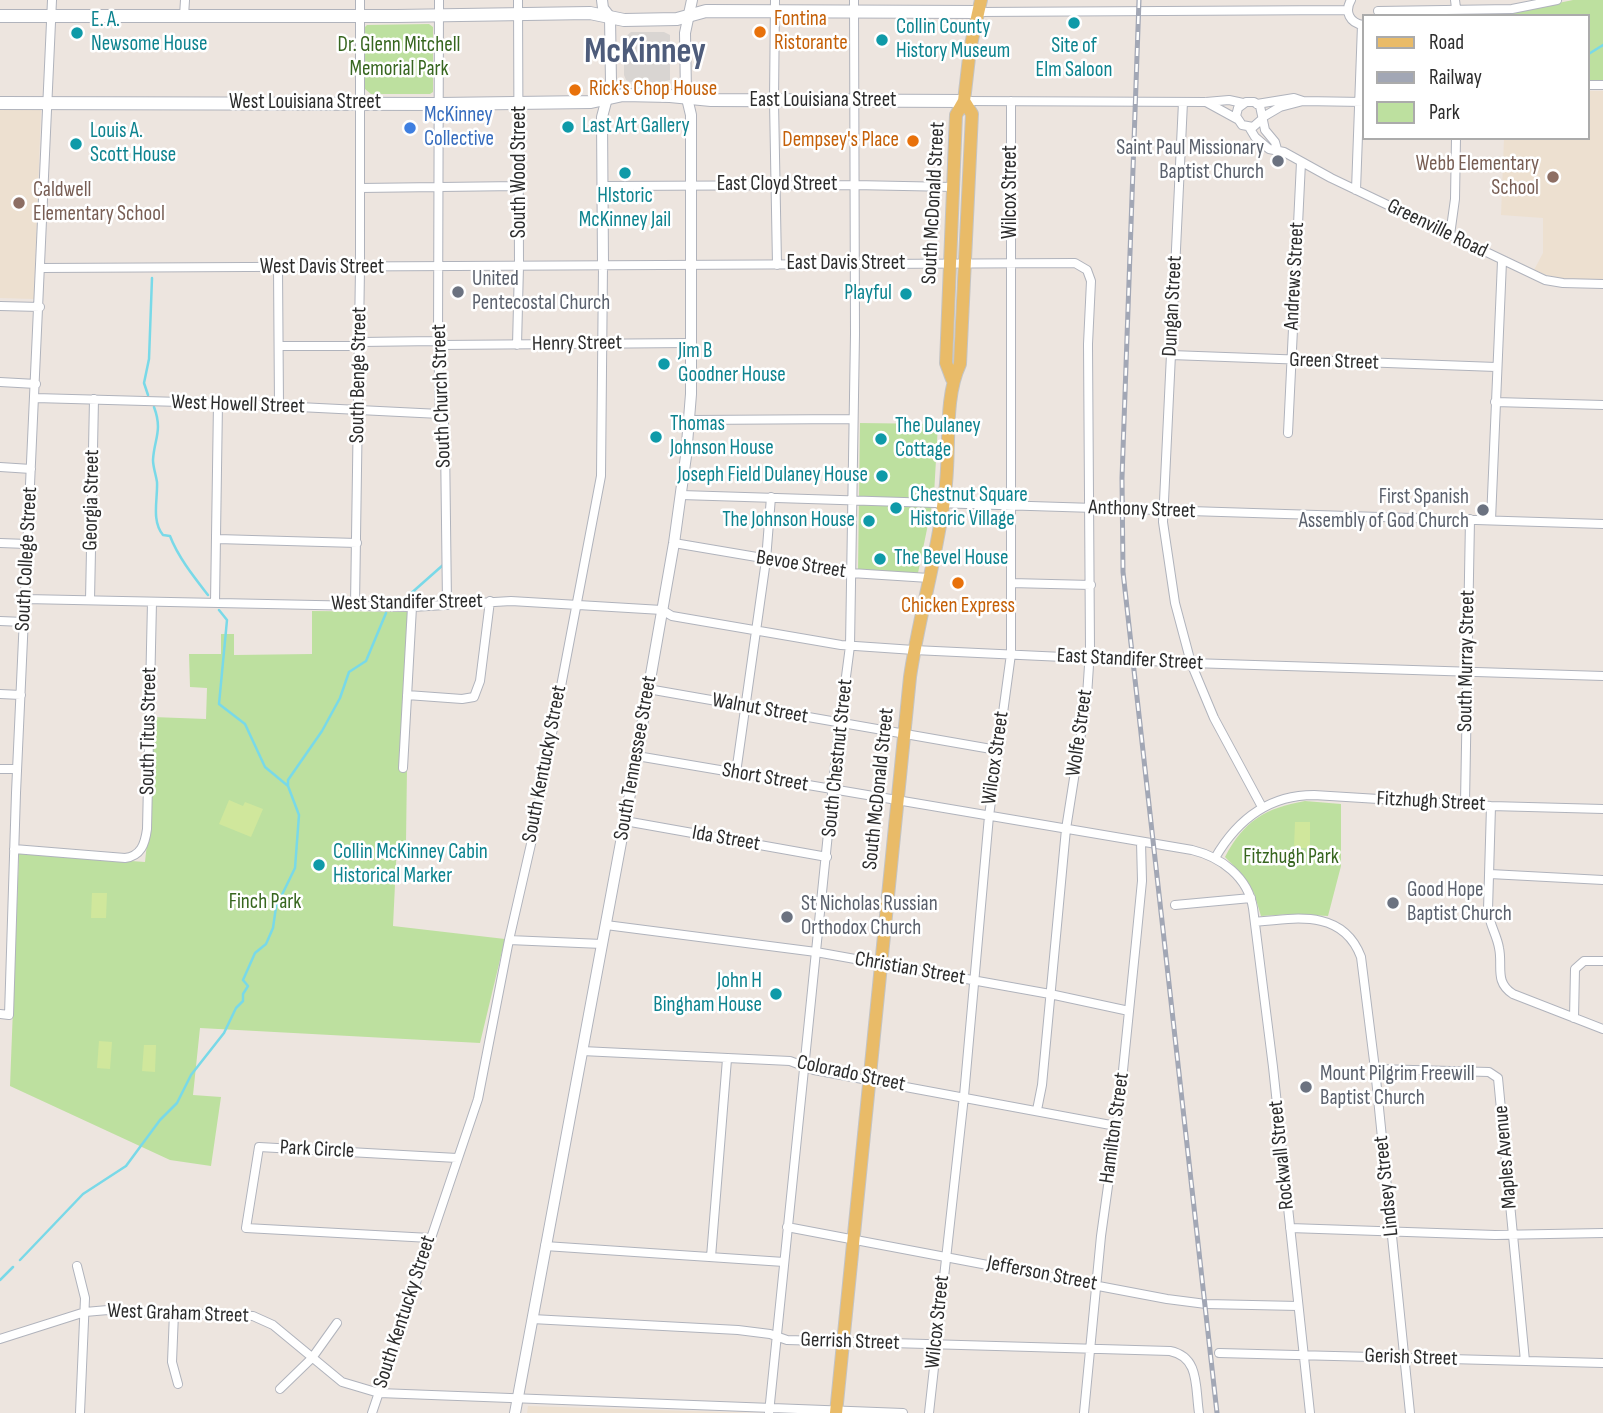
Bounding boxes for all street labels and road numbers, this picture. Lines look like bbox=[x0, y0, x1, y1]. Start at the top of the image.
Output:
street label: East Louisiana Street bbox=[750, 88, 896, 114]
street label: West Louisiana Street bbox=[229, 90, 381, 116]
street label: South Wood Street bbox=[507, 106, 533, 238]
street label: South McDonald Street bbox=[917, 121, 951, 285]
street label: Wilcox Street bbox=[998, 145, 1024, 239]
street label: East Cloyd Street bbox=[717, 172, 837, 198]
street label: Greenville Road bbox=[1383, 194, 1491, 264]
street label: Andrews Street bbox=[1280, 221, 1310, 331]
street label: East Davis Street bbox=[786, 251, 906, 277]
street label: West Davis Street bbox=[260, 255, 384, 281]
street label: Dungan Street bbox=[1158, 255, 1188, 357]
street label: South Benge Street bbox=[345, 307, 373, 443]
street label: South Church Street bbox=[427, 324, 457, 468]
street label: Henry Street bbox=[532, 331, 622, 357]
street label: Green Street bbox=[1289, 348, 1379, 376]
street label: West Howell Street bbox=[171, 390, 305, 420]
street label: Georgia Street bbox=[79, 449, 105, 551]
street label: South College Street bbox=[11, 486, 43, 632]
street label: Anthony Street bbox=[1088, 496, 1196, 524]
street label: Bevoe Street bbox=[754, 545, 848, 585]
street label: West Standifer Street bbox=[331, 589, 483, 617]
street label: South Murray Street bbox=[1453, 590, 1481, 732]
street label: East Standifer Street bbox=[1056, 644, 1204, 676]
street label: South Titus Street bbox=[135, 667, 163, 795]
street label: South Tennessee Street bbox=[609, 674, 663, 842]
street label: South Chestnut Street bbox=[817, 678, 859, 838]
street label: South Kentucky Street bbox=[517, 683, 573, 845]
street label: Walnut Street bbox=[710, 688, 810, 730]
street label: Wolfe Street bbox=[1061, 688, 1099, 778]
street label: South McDonald Street bbox=[858, 707, 900, 871]
street label: Wilcox Street bbox=[977, 710, 1015, 806]
street label: Short Street bbox=[720, 758, 810, 798]
street label: Fitzhugh Street bbox=[1376, 787, 1486, 817]
street label: Ida Street bbox=[690, 821, 762, 857]
street label: Christian Street bbox=[853, 947, 967, 991]
street label: Colorado Street bbox=[794, 1050, 908, 1098]
street label: Hamilton Street bbox=[1095, 1071, 1135, 1185]
street label: Rockwall Street bbox=[1264, 1099, 1300, 1211]
street label: Maples Avenue bbox=[1489, 1104, 1523, 1210]
street label: Lindsey Street bbox=[1369, 1134, 1405, 1238]
street label: Park Circle bbox=[279, 1135, 355, 1165]
street label: South Kentucky Street bbox=[368, 1232, 442, 1392]
street label: Jefferson Street bbox=[985, 1251, 1099, 1297]
street label: Wilcox Street bbox=[921, 1274, 955, 1370]
street label: West Graham Street bbox=[107, 1299, 249, 1329]
street label: Gerrish Street bbox=[800, 1328, 900, 1356]
street label: Gerish Street bbox=[1364, 1344, 1458, 1372]

